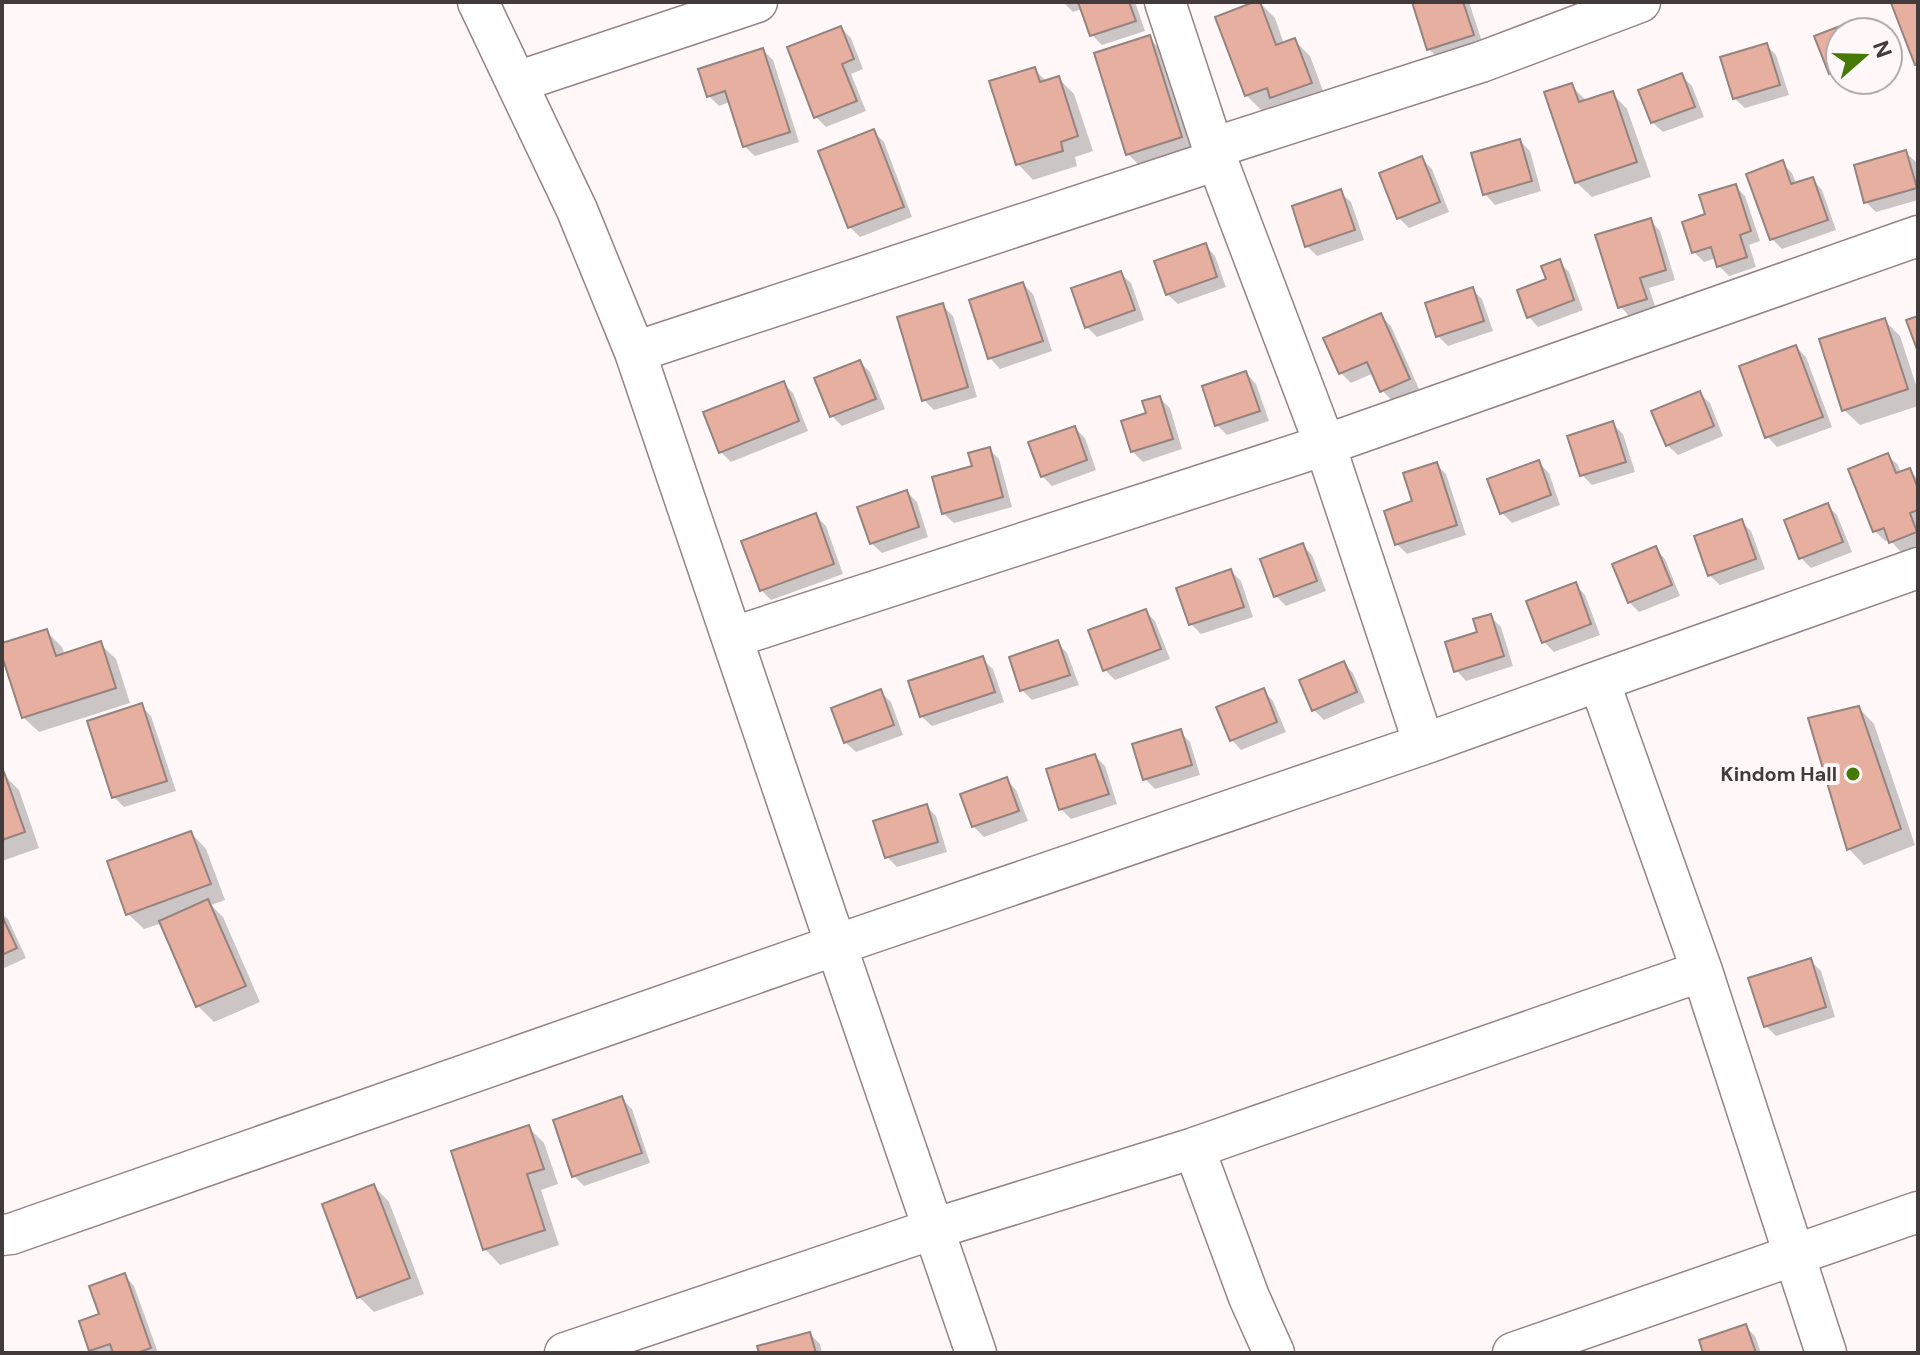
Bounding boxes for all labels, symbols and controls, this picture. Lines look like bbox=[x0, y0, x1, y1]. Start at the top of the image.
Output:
north arrow bbox=[1824, 16, 1904, 96]
text: N bbox=[1866, 37, 1899, 62]
place label: Kindom Hall bbox=[1721, 761, 1837, 787]
marker: Kindom Hall bbox=[1844, 765, 1862, 783]

